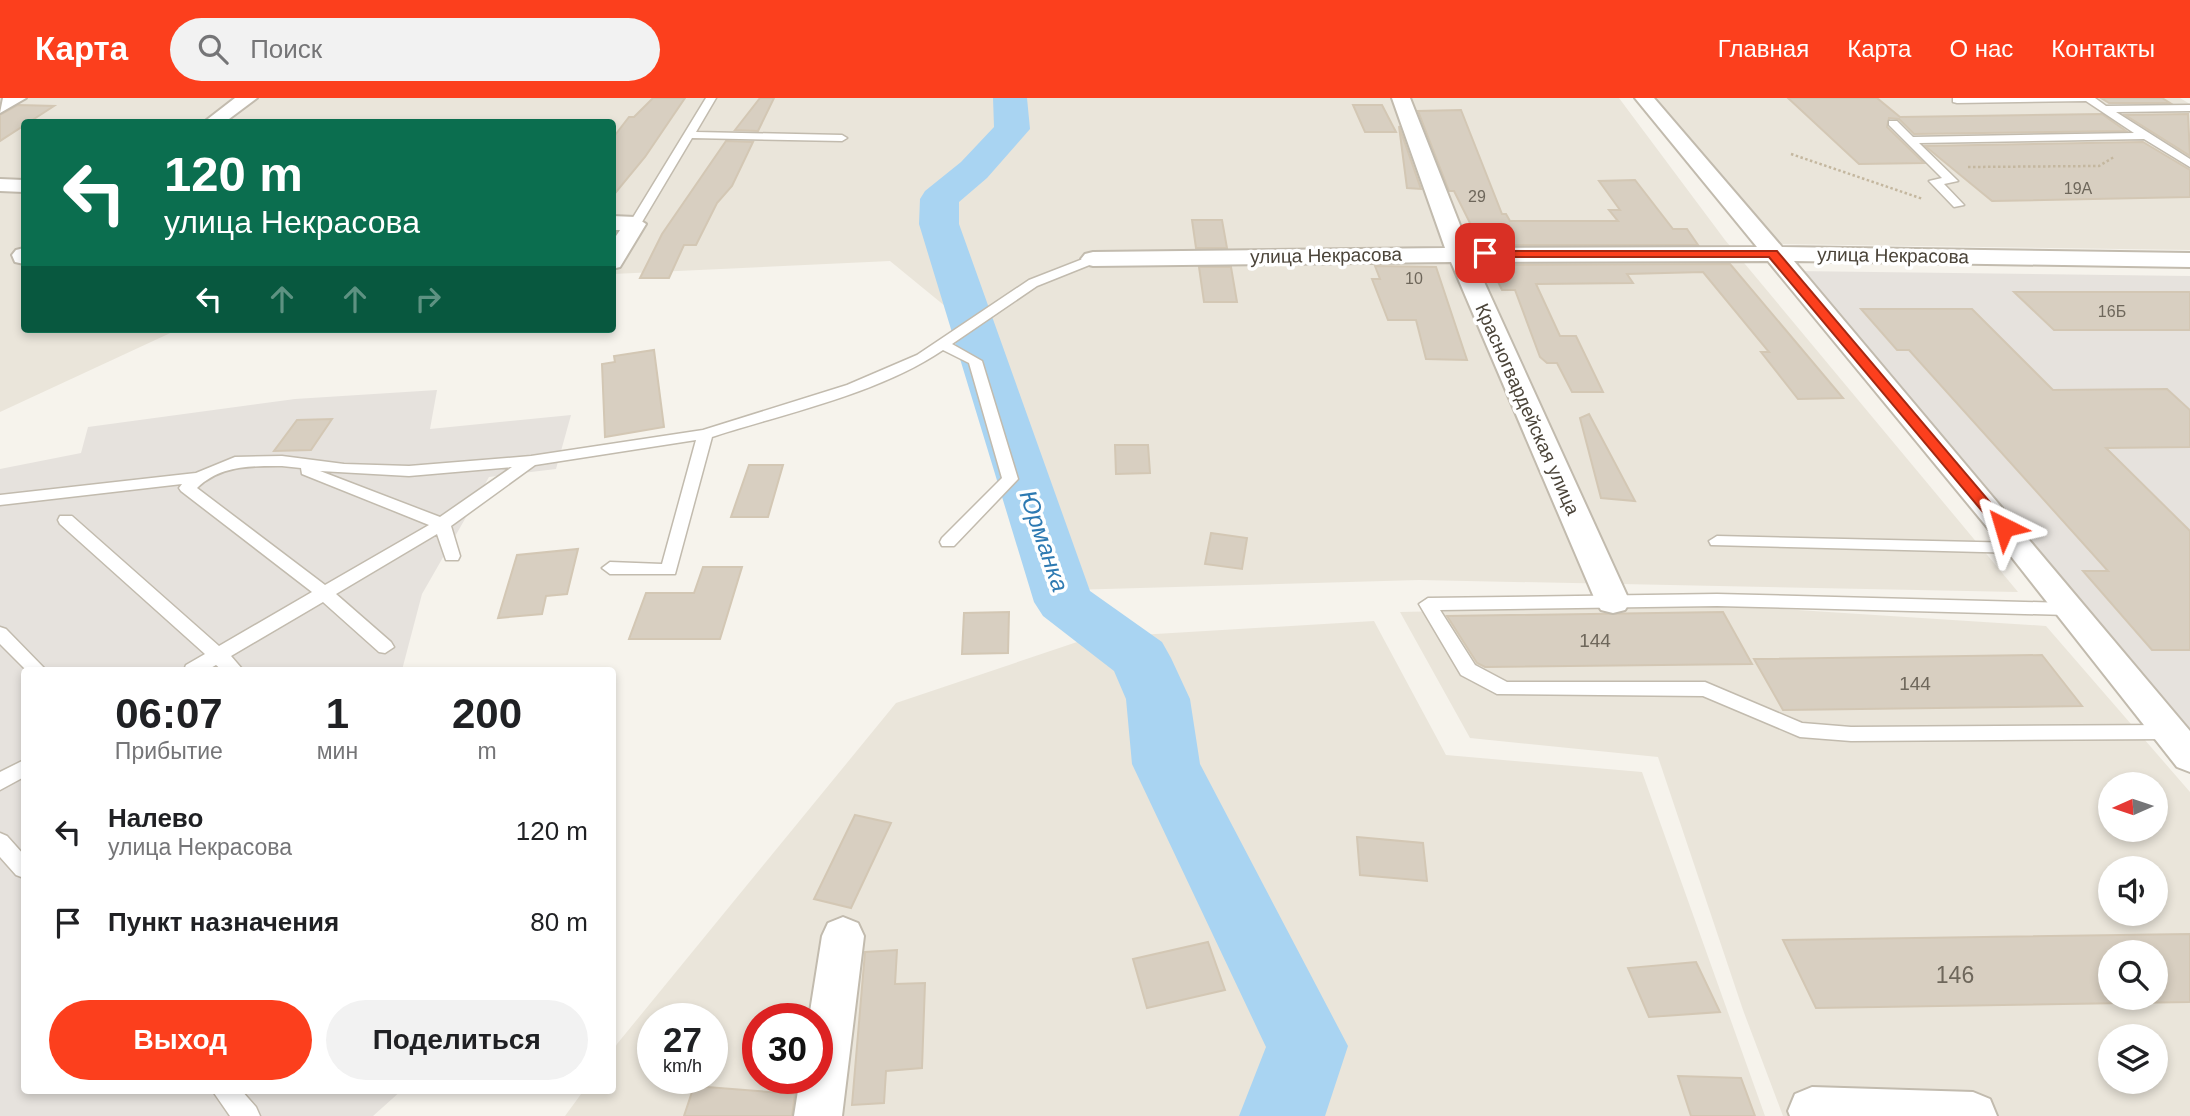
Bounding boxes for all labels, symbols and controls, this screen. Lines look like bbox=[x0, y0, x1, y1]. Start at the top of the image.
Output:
search box bbox=[170, 18, 660, 81]
text: Карта bbox=[35, 30, 128, 67]
icon: search bbox=[194, 30, 232, 68]
text: Поиск bbox=[250, 34, 322, 64]
text: Главная bbox=[1718, 35, 1809, 62]
text: Карта bbox=[1847, 35, 1911, 62]
text: О нас bbox=[1949, 35, 2013, 62]
text: Контакты bbox=[2051, 35, 2155, 62]
icon: left bbox=[49, 147, 140, 238]
text: 120 m bbox=[164, 147, 303, 201]
house number: 19А bbox=[2064, 180, 2093, 197]
house number: 29 bbox=[1468, 188, 1486, 205]
text: улица Некрасова bbox=[164, 204, 420, 240]
pin bbox=[1455, 223, 1515, 283]
icon: arrive bbox=[1466, 234, 1504, 272]
street label: улица Некрасова bbox=[1250, 244, 1403, 267]
street label: улица Некрасова bbox=[1817, 244, 1970, 267]
house number: 10 bbox=[1405, 270, 1423, 287]
icon: left bbox=[190, 280, 228, 318]
icon: ahead bbox=[263, 280, 301, 318]
icon: ahead bbox=[336, 280, 374, 318]
icon: right bbox=[409, 280, 447, 318]
street label: Красногвардейская улица bbox=[1471, 300, 1584, 519]
house number: 16Б bbox=[2098, 303, 2126, 320]
water label: Юрманка bbox=[1015, 487, 1074, 595]
position arrow bbox=[1967, 490, 2041, 564]
house number: 144 bbox=[1579, 630, 1611, 651]
house number: 144 bbox=[1899, 673, 1931, 694]
text: 06:07 bbox=[115, 690, 223, 737]
text: 1 bbox=[326, 690, 349, 737]
text: 200 bbox=[452, 690, 522, 737]
text: Прибытие bbox=[115, 738, 223, 764]
text: мин bbox=[317, 738, 358, 764]
text: m bbox=[477, 738, 497, 764]
north arrow bbox=[2098, 772, 2168, 842]
map controls bbox=[2098, 772, 2168, 1094]
text: Налево bbox=[108, 803, 203, 833]
icon: left bbox=[49, 813, 87, 851]
text: 120 m bbox=[516, 816, 588, 846]
text: улица Некрасова bbox=[108, 834, 292, 860]
button: sound bbox=[2098, 856, 2168, 926]
icon: arrive bbox=[49, 904, 87, 942]
text: Пункт назначения bbox=[108, 907, 339, 937]
text: 80 m bbox=[530, 907, 588, 937]
button: search bbox=[2098, 940, 2168, 1010]
house number: 146 bbox=[1936, 962, 1974, 988]
button: Выход bbox=[49, 1000, 312, 1080]
button: Поделиться bbox=[326, 1000, 588, 1080]
speed limit sign: 30 bbox=[742, 1003, 833, 1094]
text: 27 bbox=[663, 1020, 702, 1059]
button: layers bbox=[2098, 1024, 2168, 1094]
text: km/h bbox=[663, 1056, 702, 1076]

